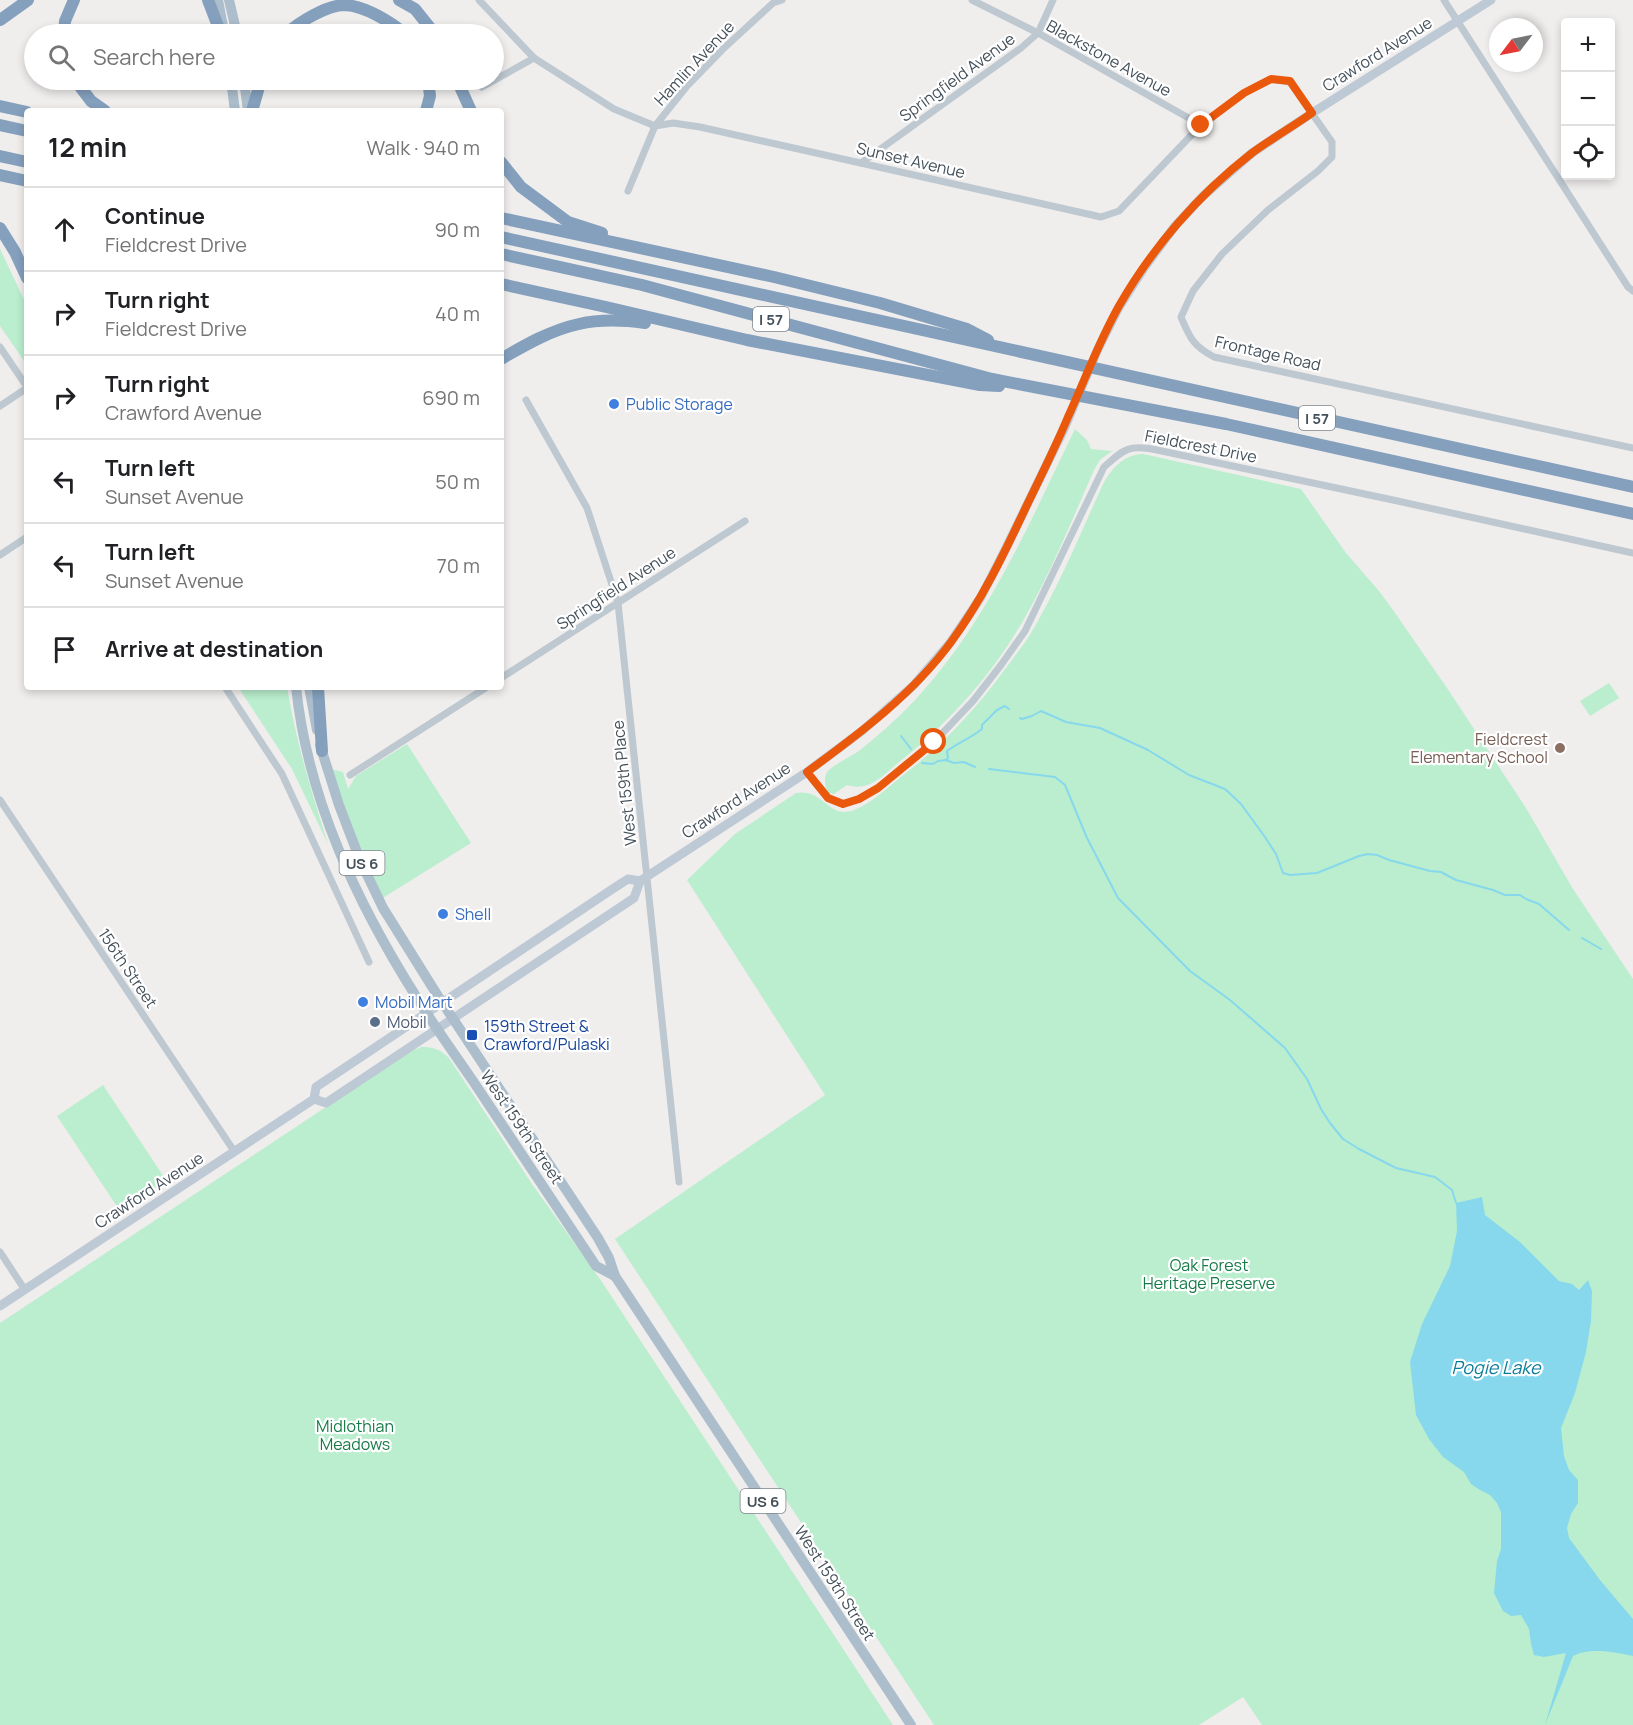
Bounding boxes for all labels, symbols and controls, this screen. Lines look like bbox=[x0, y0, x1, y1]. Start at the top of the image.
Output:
street label: Crawford Avenue bbox=[1318, 11, 1436, 97]
street label: Blackstone Avenue bbox=[1043, 14, 1175, 102]
street label: Hamlin Avenue bbox=[649, 16, 739, 110]
north arrow bbox=[1489, 18, 1543, 72]
map controls bbox=[1561, 18, 1615, 180]
button: + bbox=[1561, 18, 1615, 72]
search box bbox=[24, 24, 504, 90]
street label: Springfield Avenue bbox=[895, 28, 1019, 126]
icon: search bbox=[45, 41, 78, 74]
text: Search here bbox=[93, 42, 215, 72]
button: − bbox=[1561, 72, 1615, 126]
route end bbox=[1187, 111, 1213, 137]
button: locate bbox=[1561, 126, 1615, 180]
text: 12 min bbox=[48, 129, 127, 165]
text: Walk · 940 m bbox=[367, 134, 480, 161]
street label: Sunset Avenue bbox=[854, 137, 968, 183]
text: Continue bbox=[105, 201, 205, 231]
icon: ahead bbox=[48, 213, 81, 246]
text: 90 m bbox=[434, 216, 480, 243]
text: Fieldcrest Drive bbox=[105, 231, 247, 258]
text: Turn right bbox=[105, 285, 210, 315]
icon: right bbox=[48, 297, 81, 330]
text: 40 m bbox=[435, 300, 480, 327]
road number: I 57 bbox=[753, 307, 789, 331]
text: Fieldcrest Drive bbox=[105, 315, 247, 342]
street label: Frontage Road bbox=[1213, 330, 1323, 376]
text: Turn right bbox=[105, 369, 210, 399]
icon: right bbox=[48, 381, 81, 414]
text: 690 m bbox=[422, 384, 480, 411]
place label: Public Storage bbox=[626, 393, 733, 415]
marker: Public Storage bbox=[607, 397, 621, 411]
text: Crawford Avenue bbox=[105, 399, 262, 426]
road number: I 57 bbox=[1299, 406, 1335, 430]
street label: Fieldcrest Drive bbox=[1143, 424, 1259, 468]
text: Turn left bbox=[105, 453, 195, 483]
icon: left bbox=[48, 465, 81, 498]
text: 50 m bbox=[435, 468, 480, 495]
text: Sunset Avenue bbox=[105, 483, 244, 510]
text: Turn left bbox=[105, 537, 195, 567]
street label: Springfield Avenue bbox=[552, 541, 680, 635]
icon: left bbox=[48, 549, 81, 582]
text: 70 m bbox=[437, 552, 480, 579]
text: Sunset Avenue bbox=[105, 567, 244, 594]
icon: arrive bbox=[48, 633, 81, 666]
text: Arrive at destination bbox=[105, 634, 323, 664]
street label: West 159th Place bbox=[606, 719, 642, 847]
route start bbox=[920, 728, 946, 754]
place label: Fieldcrest Elementary School bbox=[1410, 728, 1548, 768]
marker: Fieldcrest Elementary School bbox=[1553, 741, 1567, 755]
street label: Crawford Avenue bbox=[677, 757, 795, 843]
road number: US 6 bbox=[340, 851, 385, 875]
place label: Shell bbox=[455, 903, 491, 925]
marker: Shell bbox=[436, 907, 450, 921]
street label: 156th Street bbox=[93, 924, 163, 1012]
place label: Mobil Mart bbox=[375, 991, 453, 1013]
marker: Mobil Mart bbox=[356, 995, 370, 1009]
place label: Mobil bbox=[387, 1011, 427, 1033]
marker: Mobil bbox=[368, 1015, 382, 1029]
place label: 159th Street & Crawford/Pulaski bbox=[484, 1015, 610, 1055]
marker: 159th Street & Crawford/Pulaski bbox=[465, 1028, 479, 1042]
street label: West 159th Street bbox=[476, 1066, 568, 1188]
street label: Crawford Avenue bbox=[90, 1147, 208, 1233]
park label: Oak Forest Heritage Preserve bbox=[1143, 1254, 1275, 1294]
water label: Pogie Lake bbox=[1452, 1355, 1542, 1379]
park label: Midlothian Meadows bbox=[316, 1415, 394, 1455]
road number: US 6 bbox=[740, 1489, 786, 1513]
street label: West 159th Street bbox=[790, 1521, 880, 1645]

